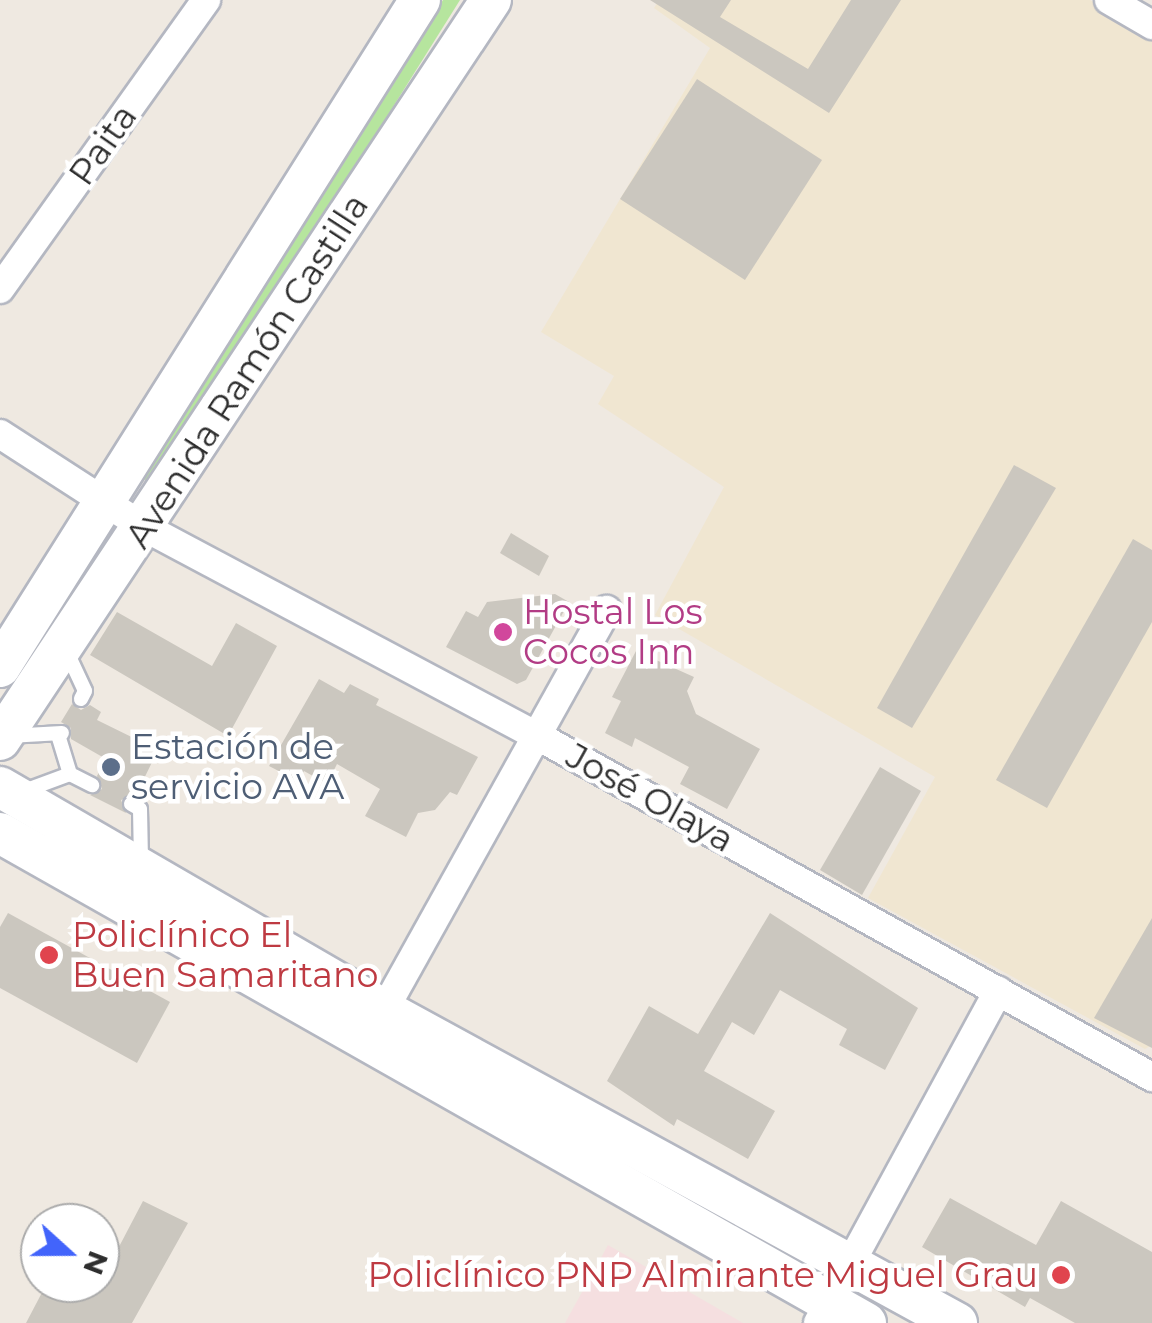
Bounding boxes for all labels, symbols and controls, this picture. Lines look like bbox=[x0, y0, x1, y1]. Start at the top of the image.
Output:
street label: Paita bbox=[60, 97, 146, 193]
street label: Avenida Ramón Castilla bbox=[117, 186, 377, 556]
place label: Hostal Los Cocos Inn bbox=[523, 591, 703, 673]
marker: Hostal Los Cocos Inn bbox=[492, 621, 514, 643]
place label: Estación de servicio AVA bbox=[131, 726, 344, 808]
street label: José Olaya bbox=[559, 735, 741, 861]
marker: Estación de servicio AVA bbox=[100, 756, 122, 778]
place label: Policlínico El Buen Samaritano bbox=[72, 914, 378, 996]
marker: Policlínico El Buen Samaritano bbox=[36, 942, 62, 968]
north arrow bbox=[20, 1203, 120, 1303]
text: N bbox=[76, 1246, 116, 1280]
place label: Policlínico PNP Almirante Miguel Grau bbox=[367, 1254, 1038, 1296]
marker: Policlínico PNP Almirante Miguel Grau bbox=[1048, 1262, 1074, 1288]

